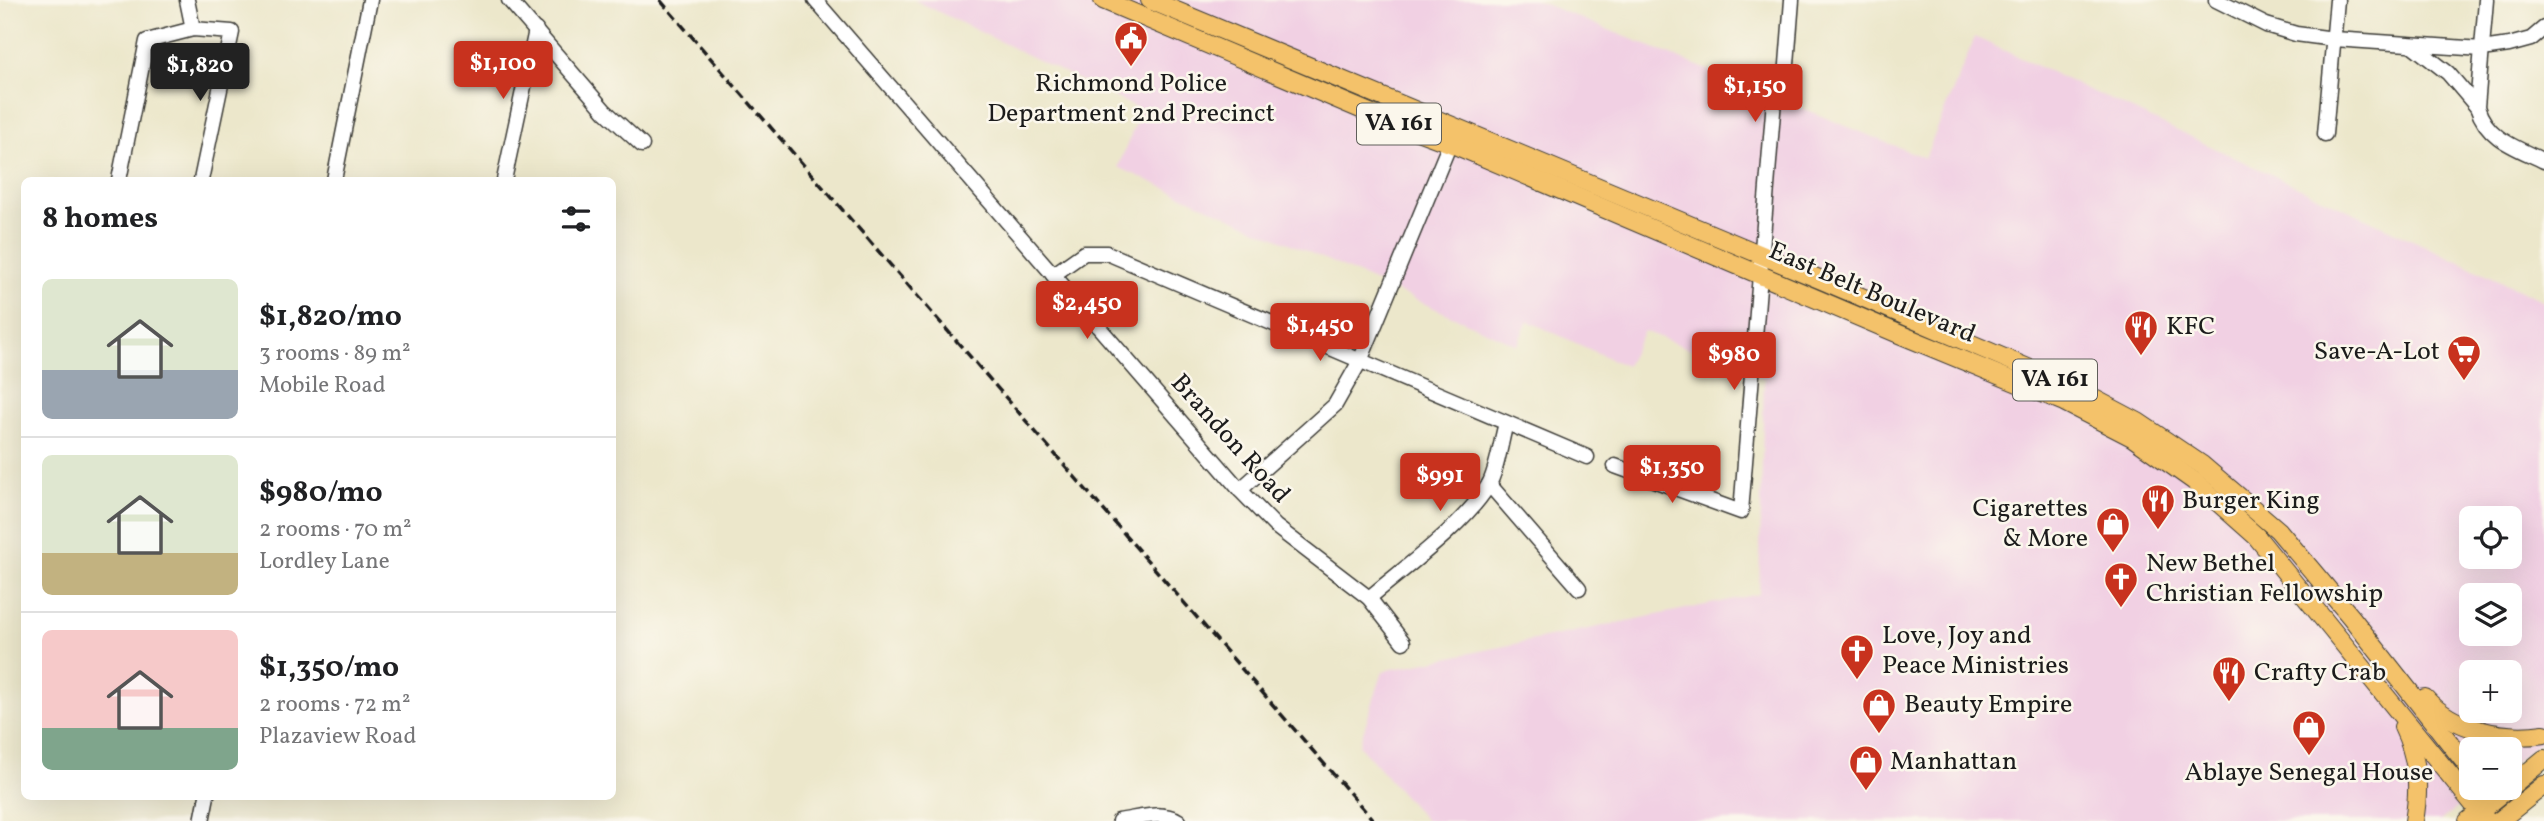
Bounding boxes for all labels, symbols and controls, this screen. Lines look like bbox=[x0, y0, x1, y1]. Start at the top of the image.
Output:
public building icon: Richmond Police Department 2nd Precinct bbox=[1112, 19, 1150, 68]
pin: $1,100 bbox=[446, 42, 560, 101]
pin: $1,820 bbox=[143, 43, 257, 103]
text: $1,100 bbox=[470, 48, 536, 80]
text: $1,820 bbox=[166, 50, 234, 82]
pin: $1,150 bbox=[1698, 64, 1812, 124]
place label: Richmond Police Department 2nd Precinct bbox=[987, 66, 1275, 132]
text: $1,150 bbox=[1724, 71, 1786, 103]
road number: VA 161 bbox=[1357, 104, 1441, 144]
text: 8 homes bbox=[42, 198, 158, 240]
icon: filters bbox=[557, 200, 595, 238]
street label: East Belt Boulevard bbox=[1763, 233, 1981, 353]
pin: $2,450 bbox=[1030, 282, 1144, 341]
text: $2,450 bbox=[1052, 288, 1122, 320]
text: $1,820/mo bbox=[259, 296, 402, 338]
pin: $1,450 bbox=[1263, 304, 1377, 363]
icon: home bbox=[98, 307, 182, 391]
restaurant icon: KFC bbox=[2122, 308, 2160, 357]
place label: KFC bbox=[2166, 309, 2215, 345]
text: $1,450 bbox=[1286, 310, 1354, 342]
pin: $980 bbox=[1693, 332, 1775, 392]
supermarket icon: Save-A-Lot bbox=[2445, 333, 2483, 382]
place label: Save-A-Lot bbox=[2314, 334, 2440, 370]
text: 3 rooms · 89 m² bbox=[259, 338, 411, 370]
text: $980 bbox=[1708, 339, 1760, 371]
road number: VA 161 bbox=[2013, 360, 2097, 400]
street label: Brandon Road bbox=[1162, 366, 1298, 512]
text: Mobile Road bbox=[259, 370, 386, 402]
pin: $1,350 bbox=[1615, 446, 1729, 505]
text: $1,350 bbox=[1639, 452, 1705, 484]
pin: $991 bbox=[1399, 454, 1481, 513]
text: $991 bbox=[1416, 460, 1464, 492]
text: $980/mo bbox=[259, 472, 383, 514]
restaurant icon: Burger King bbox=[2139, 482, 2177, 531]
icon: home bbox=[98, 483, 182, 567]
place label: Burger King bbox=[2182, 483, 2320, 519]
place label: Cigarettes & More bbox=[1973, 491, 2088, 557]
shop icon: Cigarettes & More bbox=[2094, 505, 2132, 554]
map controls bbox=[2459, 506, 2522, 800]
button: locate bbox=[2459, 506, 2522, 569]
text: 2 rooms · 70 m² bbox=[259, 514, 412, 546]
text: Lordley Lane bbox=[259, 546, 390, 578]
place label: New Bethel Christian Fellowship bbox=[2146, 546, 2383, 612]
church icon: New Bethel Christian Fellowship bbox=[2102, 560, 2140, 609]
button: layers bbox=[2459, 583, 2522, 646]
place label: Love, Joy and Peace Ministries bbox=[1882, 618, 2069, 684]
church icon: Love, Joy and Peace Ministries bbox=[1838, 632, 1876, 681]
text: $1,350/mo bbox=[259, 647, 399, 689]
restaurant icon: Crafty Crab bbox=[2210, 654, 2248, 703]
place label: Crafty Crab bbox=[2254, 655, 2386, 691]
icon: home bbox=[98, 658, 182, 742]
button: + bbox=[2459, 660, 2522, 723]
shop icon: Beauty Empire bbox=[1860, 686, 1898, 735]
place label: Beauty Empire bbox=[1904, 687, 2072, 723]
text: 2 rooms · 72 m² bbox=[259, 689, 410, 721]
shop icon: Ablaye Senegal House bbox=[2290, 708, 2328, 757]
text: Plazaview Road bbox=[259, 721, 416, 753]
button: − bbox=[2459, 737, 2522, 800]
shop icon: Manhattan bbox=[1847, 743, 1885, 792]
place label: Manhattan bbox=[1890, 744, 2017, 780]
place label: Ablaye Senegal House bbox=[2185, 755, 2433, 791]

